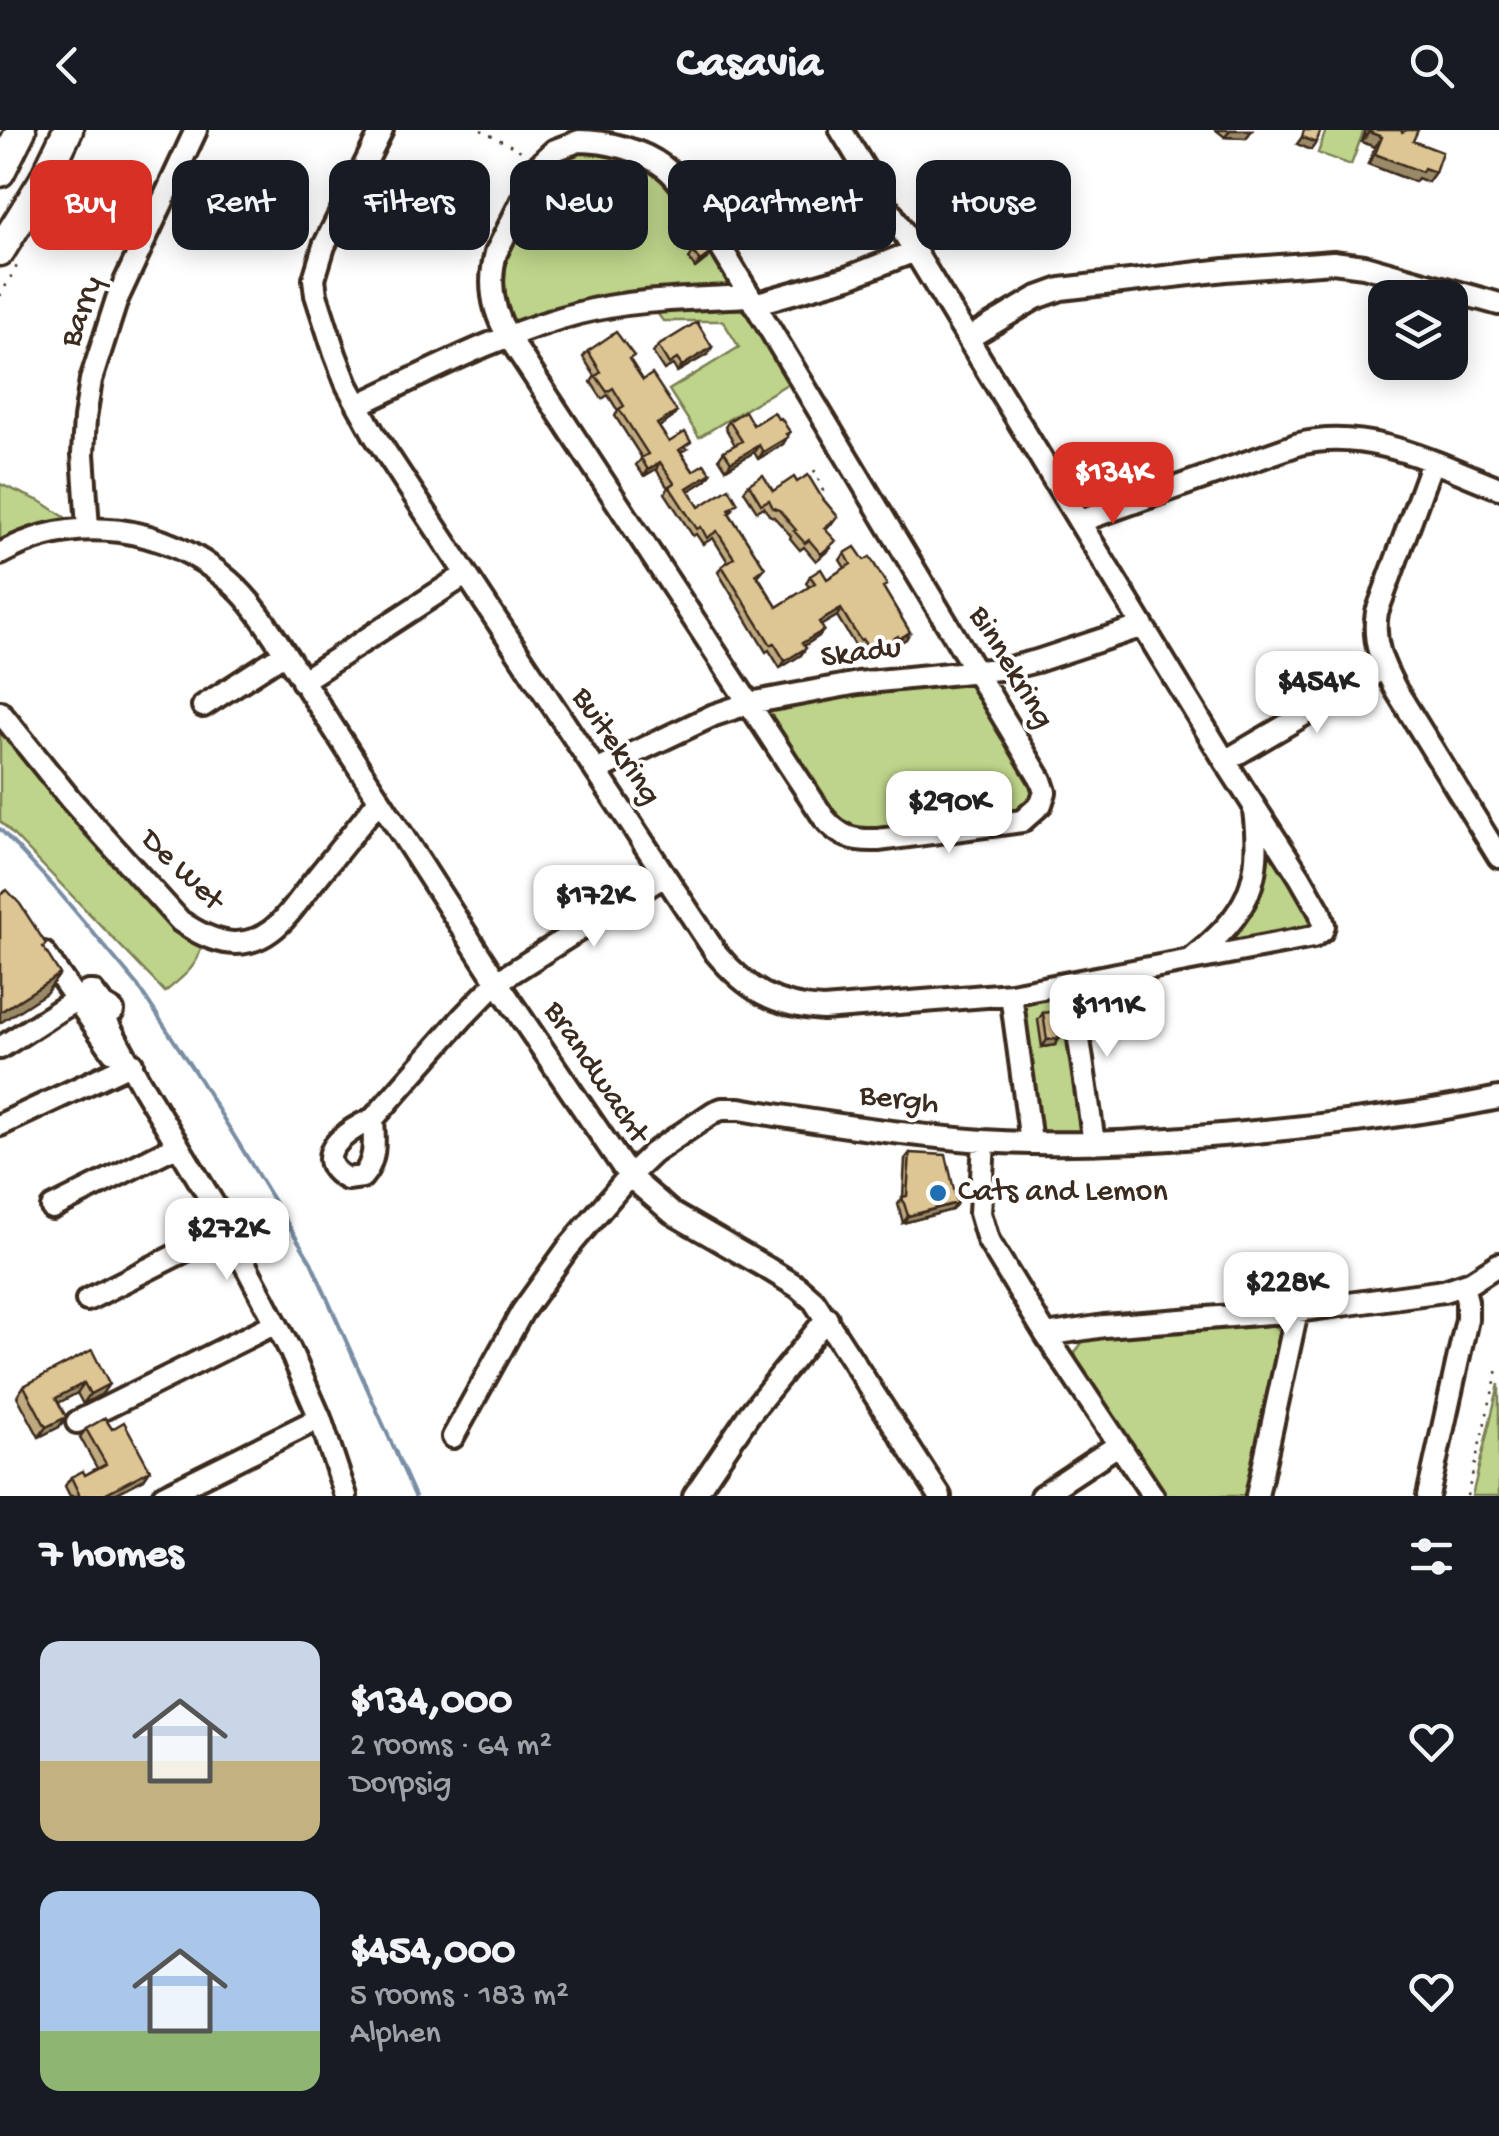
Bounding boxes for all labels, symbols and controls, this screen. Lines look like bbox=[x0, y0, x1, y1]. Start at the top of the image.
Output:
icon: back bbox=[40, 38, 95, 93]
icon: search bbox=[1404, 38, 1459, 93]
text: Casavia bbox=[677, 39, 822, 92]
chip: Buy bbox=[30, 160, 152, 250]
chip: Rent bbox=[172, 160, 309, 250]
chip: Filters bbox=[329, 160, 490, 250]
chip: New bbox=[510, 160, 648, 250]
chip: Apartment bbox=[668, 160, 896, 250]
chip: House bbox=[916, 160, 1071, 250]
street label: Barry bbox=[52, 271, 113, 354]
map controls bbox=[1368, 280, 1468, 380]
button: layers bbox=[1368, 280, 1468, 380]
pin: $134K bbox=[1043, 442, 1183, 527]
text: $134K bbox=[1075, 455, 1151, 493]
street label: Binnekring bbox=[958, 599, 1061, 736]
street label: Skadu bbox=[818, 630, 904, 678]
pin: $454K bbox=[1247, 651, 1387, 736]
text: $454K bbox=[1277, 664, 1357, 702]
street label: Buitekring bbox=[561, 680, 668, 813]
pin: $290K bbox=[879, 771, 1019, 856]
text: $290K bbox=[908, 784, 990, 822]
street label: De Wet bbox=[130, 821, 233, 922]
pin: $172K bbox=[524, 865, 664, 950]
text: $172K bbox=[555, 878, 633, 916]
pin: $111K bbox=[1037, 975, 1177, 1060]
text: $111K bbox=[1072, 988, 1142, 1026]
street label: Brandwacht bbox=[533, 994, 658, 1154]
street label: Bergh bbox=[856, 1077, 941, 1125]
place label: Cats and Lemon bbox=[958, 1174, 1168, 1212]
marker: Cats and Lemon bbox=[927, 1182, 949, 1204]
pin: $272K bbox=[157, 1198, 297, 1283]
text: $272K bbox=[187, 1211, 267, 1249]
pin: $228K bbox=[1216, 1252, 1356, 1337]
text: $228K bbox=[1246, 1265, 1326, 1303]
icon: filters bbox=[1404, 1529, 1459, 1584]
text: 7 homes bbox=[40, 1532, 183, 1581]
text: $134,000 bbox=[350, 1679, 512, 1728]
icon: home bbox=[120, 1681, 240, 1801]
icon: heart bbox=[1404, 1714, 1459, 1769]
text: 2 rooms · 64 m² bbox=[350, 1728, 552, 1766]
text: Dorpsig bbox=[350, 1766, 451, 1804]
text: $454,000 bbox=[350, 1929, 515, 1978]
icon: home bbox=[120, 1931, 240, 2051]
icon: heart bbox=[1404, 1964, 1459, 2019]
text: 5 rooms · 183 m² bbox=[350, 1978, 569, 2016]
text: Alphen bbox=[350, 2016, 441, 2054]

